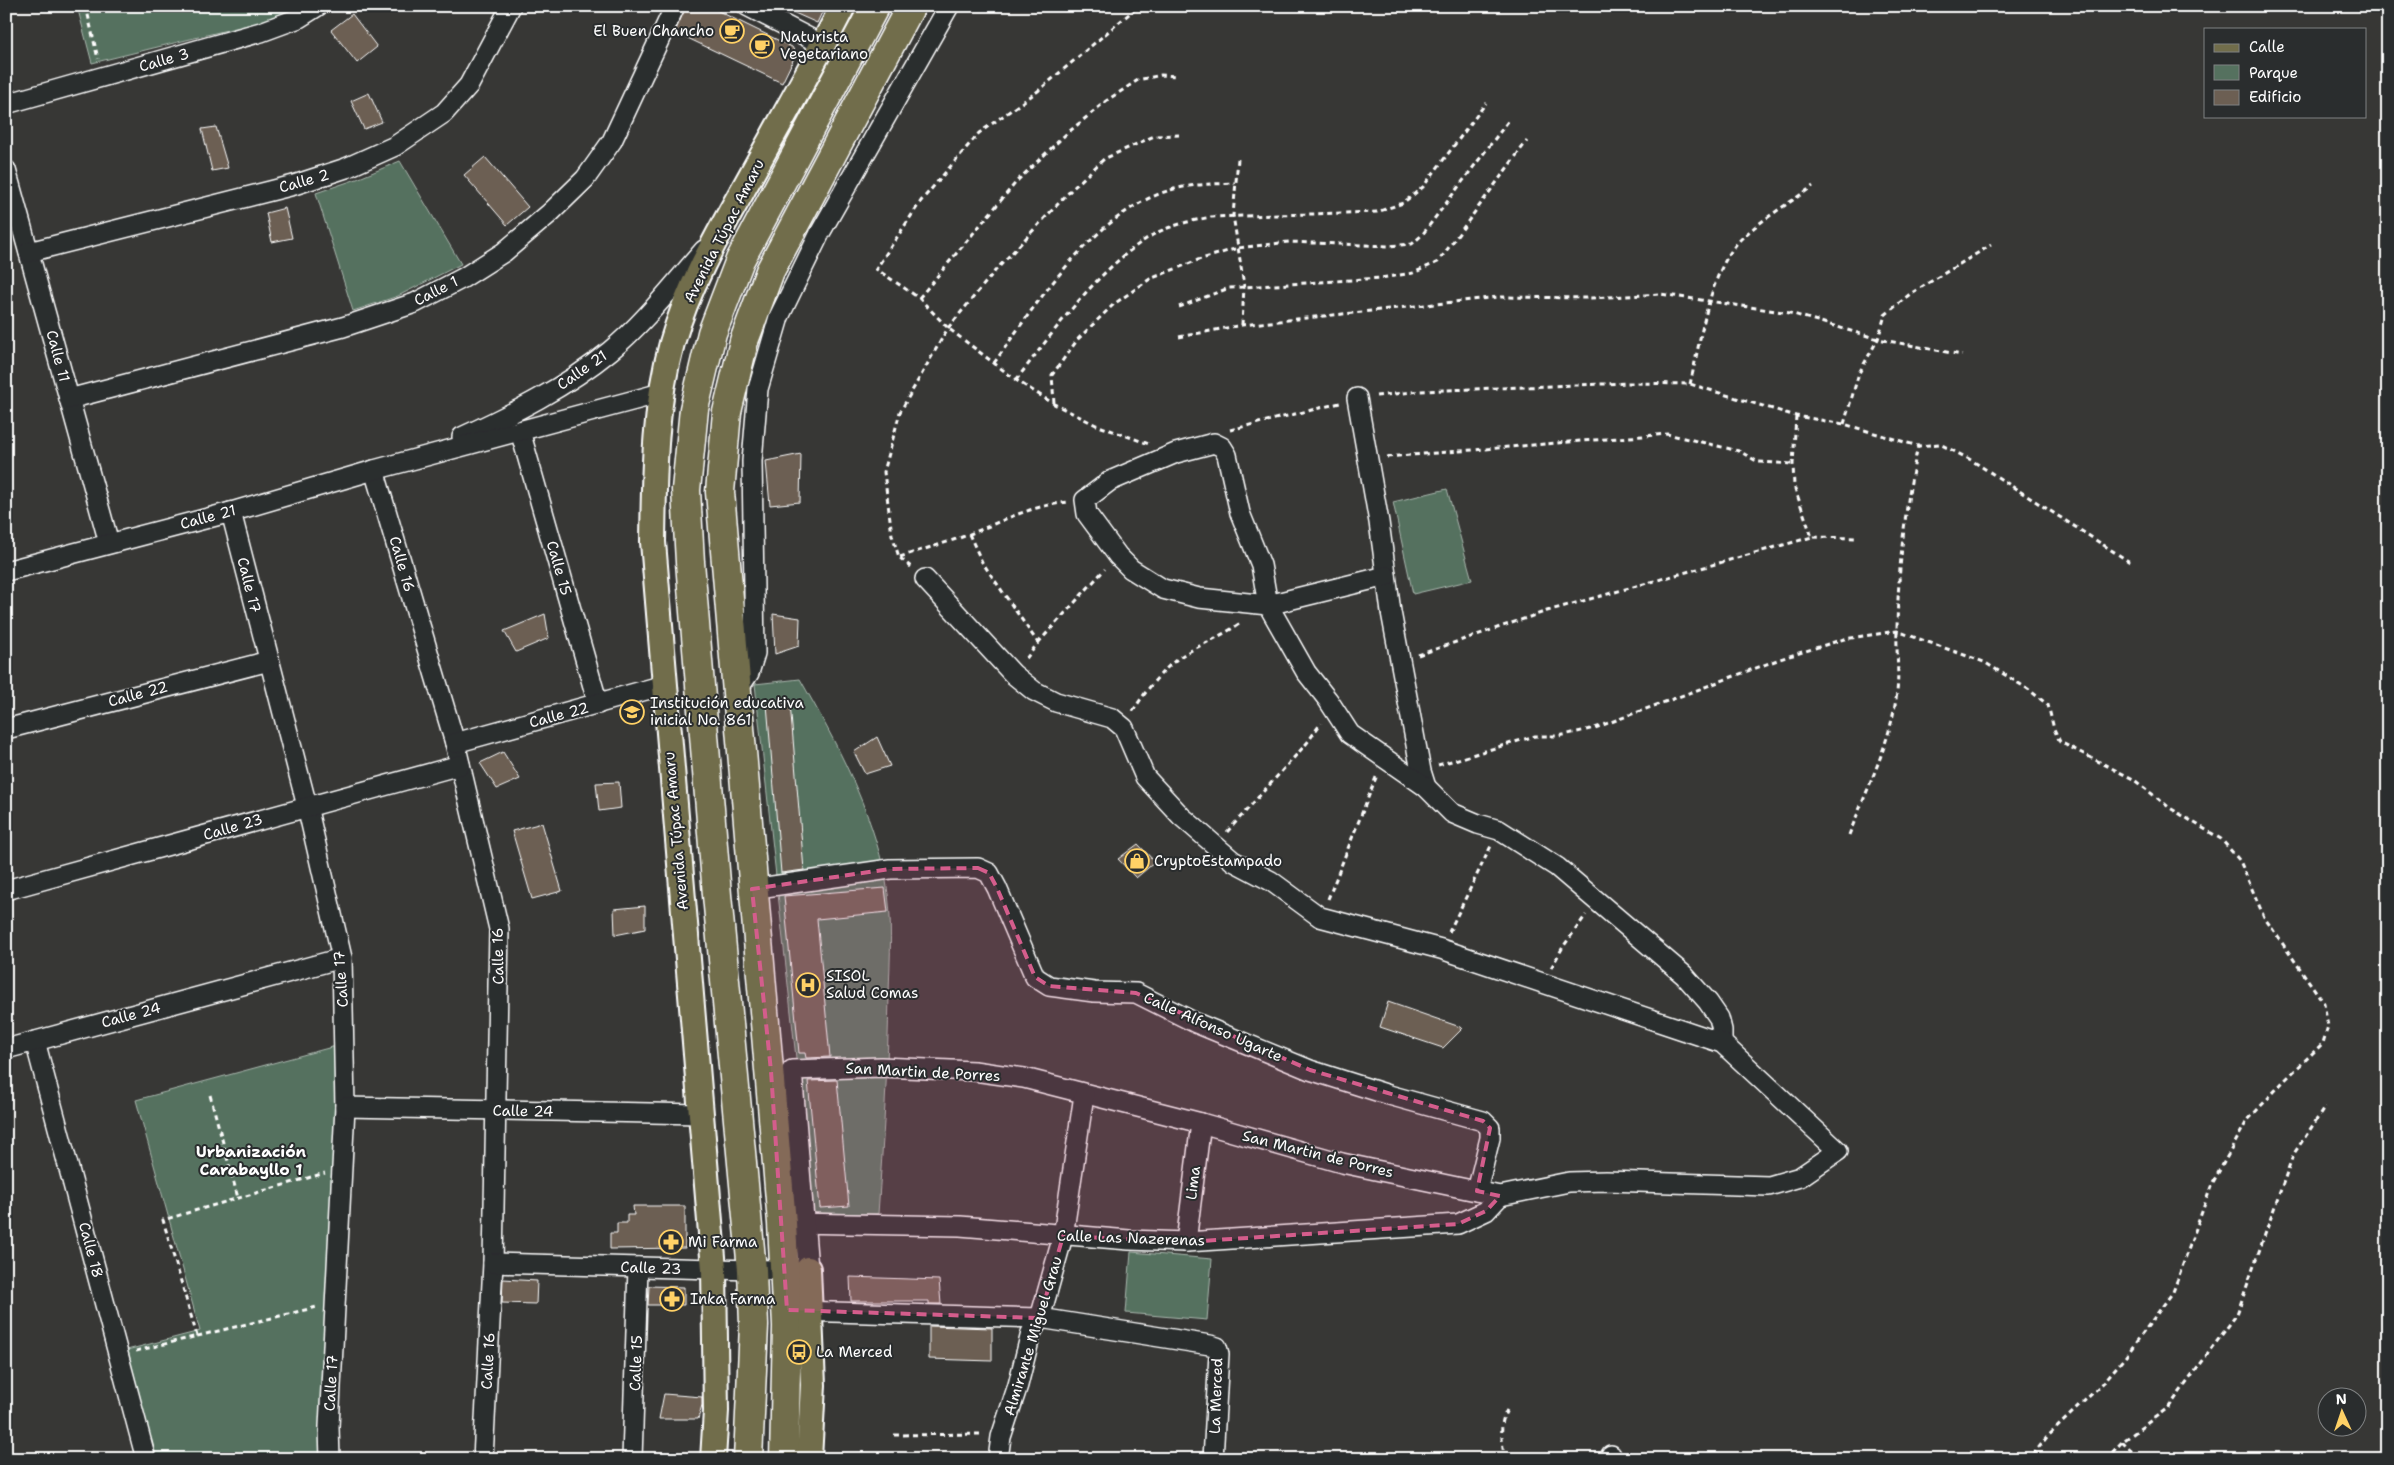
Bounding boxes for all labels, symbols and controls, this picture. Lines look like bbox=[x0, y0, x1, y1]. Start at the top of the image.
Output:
cafe icon: El Buen Chancho bbox=[719, 18, 745, 44]
place label: El Buen Chancho bbox=[593, 21, 714, 41]
place label: Naturista Vegetariano bbox=[780, 27, 868, 64]
legend bbox=[2204, 28, 2366, 118]
cafe icon: Naturista Vegetariano bbox=[749, 33, 775, 59]
text: Calle bbox=[2249, 37, 2285, 57]
street label: Calle 3 bbox=[137, 43, 191, 77]
text: Parque bbox=[2249, 63, 2298, 83]
text: Edificio bbox=[2249, 87, 2301, 107]
street label: Avenida Túpac Amaru bbox=[679, 156, 769, 306]
street label: Calle 2 bbox=[277, 164, 331, 198]
street label: Calle 1 bbox=[411, 271, 461, 311]
street label: Calle 11 bbox=[42, 328, 74, 384]
street label: Calle 21 bbox=[553, 346, 611, 394]
street label: Calle 21 bbox=[178, 500, 238, 534]
street label: Calle 16 bbox=[385, 534, 419, 594]
street label: Calle 15 bbox=[542, 538, 576, 598]
street label: Calle 17 bbox=[232, 555, 266, 615]
street label: Calle 22 bbox=[106, 676, 170, 712]
place label: Institución educativa inicial No. 861 bbox=[650, 693, 804, 730]
street label: Calle 22 bbox=[527, 697, 591, 733]
school or university icon: Institución educativa inicial No. 861 bbox=[619, 699, 645, 725]
street label: Avenida Túpac Amaru bbox=[659, 751, 693, 911]
street label: Calle 23 bbox=[201, 809, 265, 845]
shop icon: CryptoEstampado bbox=[1124, 848, 1150, 874]
place label: CryptoEstampado bbox=[1154, 851, 1282, 871]
street label: Calle 16 bbox=[488, 927, 508, 985]
street label: Calle 17 bbox=[329, 950, 353, 1008]
place label: SISOL Salud Comas bbox=[826, 966, 918, 1003]
hospital icon: SISOL Salud Comas bbox=[795, 972, 821, 998]
street label: Calle Alfonso Ugarte bbox=[1140, 987, 1286, 1067]
street label: Calle 24 bbox=[99, 997, 163, 1033]
street label: San Martin de Porres bbox=[845, 1058, 1001, 1086]
street label: Calle 24 bbox=[492, 1100, 554, 1122]
street label: San Martin de Porres bbox=[1240, 1126, 1396, 1182]
district label: Urbanización Carabayllo 1 bbox=[196, 1141, 307, 1180]
street label: Lima bbox=[1181, 1164, 1205, 1201]
street label: Calle 18 bbox=[74, 1220, 108, 1280]
street label: Calle Las Nazerenas bbox=[1056, 1225, 1206, 1251]
pharmacy icon: Mi Farma bbox=[658, 1229, 684, 1255]
place label: Mi Farma bbox=[688, 1232, 758, 1252]
street label: Almirante Miguel Grau bbox=[999, 1254, 1067, 1418]
street label: Calle 23 bbox=[620, 1257, 682, 1279]
pharmacy icon: Inka Farma bbox=[659, 1286, 685, 1312]
place label: Inka Farma bbox=[690, 1289, 776, 1309]
street label: Calle 16 bbox=[477, 1332, 499, 1390]
street label: Calle 15 bbox=[625, 1335, 647, 1391]
bus stop icon: La Merced bbox=[786, 1339, 812, 1365]
place label: La Merced bbox=[816, 1342, 893, 1362]
street label: Calle 17 bbox=[320, 1354, 342, 1412]
street label: La Merced bbox=[1205, 1357, 1227, 1435]
north arrow bbox=[2316, 1388, 2366, 1438]
text: N bbox=[2335, 1390, 2347, 1408]

